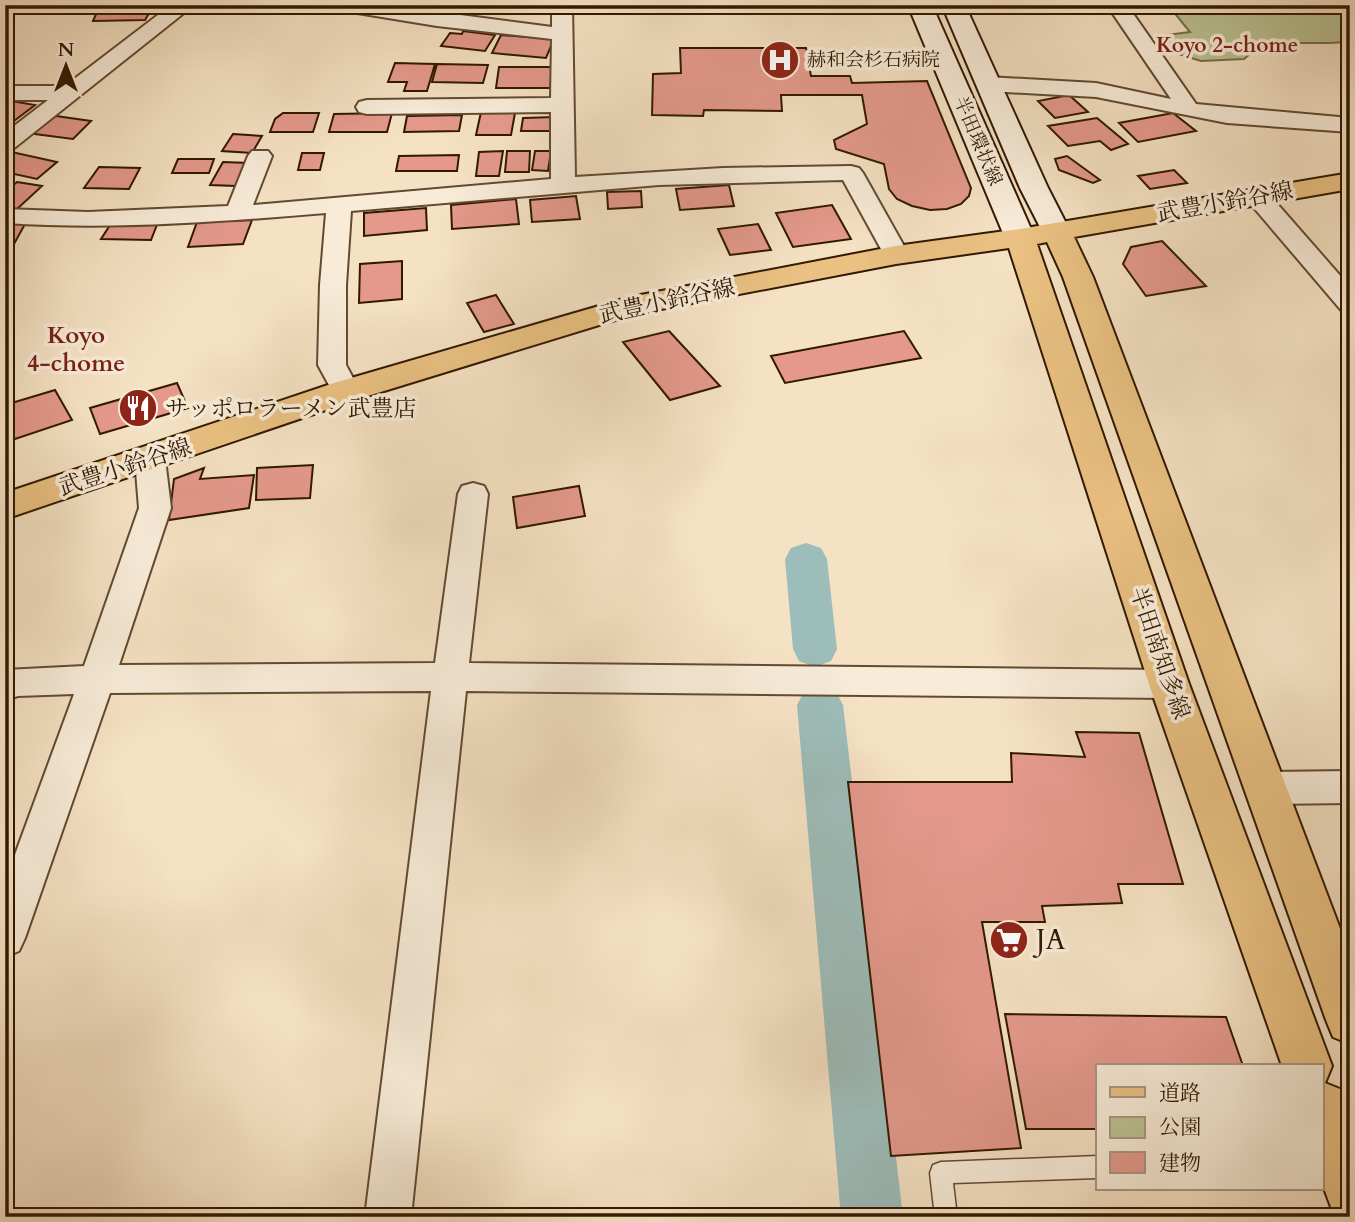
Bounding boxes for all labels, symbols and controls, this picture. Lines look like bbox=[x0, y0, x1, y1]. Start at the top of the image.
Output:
district label: Koyo 2-chome bbox=[1156, 31, 1298, 60]
north arrow bbox=[32, 32, 102, 102]
text: N bbox=[58, 37, 75, 63]
hospital icon: 赫和会杉石病院 bbox=[759, 39, 801, 81]
place label: 赫和会杉石病院 bbox=[807, 47, 940, 73]
street label: 半田環状線 bbox=[947, 92, 1009, 190]
street label: 武豊小鈴谷線 bbox=[1154, 175, 1296, 229]
street label: 武豊小鈴谷線 bbox=[596, 271, 738, 331]
district label: Koyo 4-chome bbox=[27, 319, 125, 380]
restaurant icon: サッポロラーメン武豊店 bbox=[117, 387, 159, 429]
place label: サッポロラーメン武豊店 bbox=[165, 393, 416, 424]
street label: 武豊小鈴谷線 bbox=[55, 431, 195, 503]
street label: 半田南知多線 bbox=[1123, 583, 1197, 723]
supermarket icon: JA bbox=[988, 919, 1030, 961]
place label: JA bbox=[1032, 921, 1065, 959]
legend bbox=[1096, 1064, 1324, 1190]
text: 道路 bbox=[1159, 1079, 1201, 1108]
text: 公園 bbox=[1159, 1113, 1201, 1142]
text: 建物 bbox=[1159, 1149, 1201, 1178]

